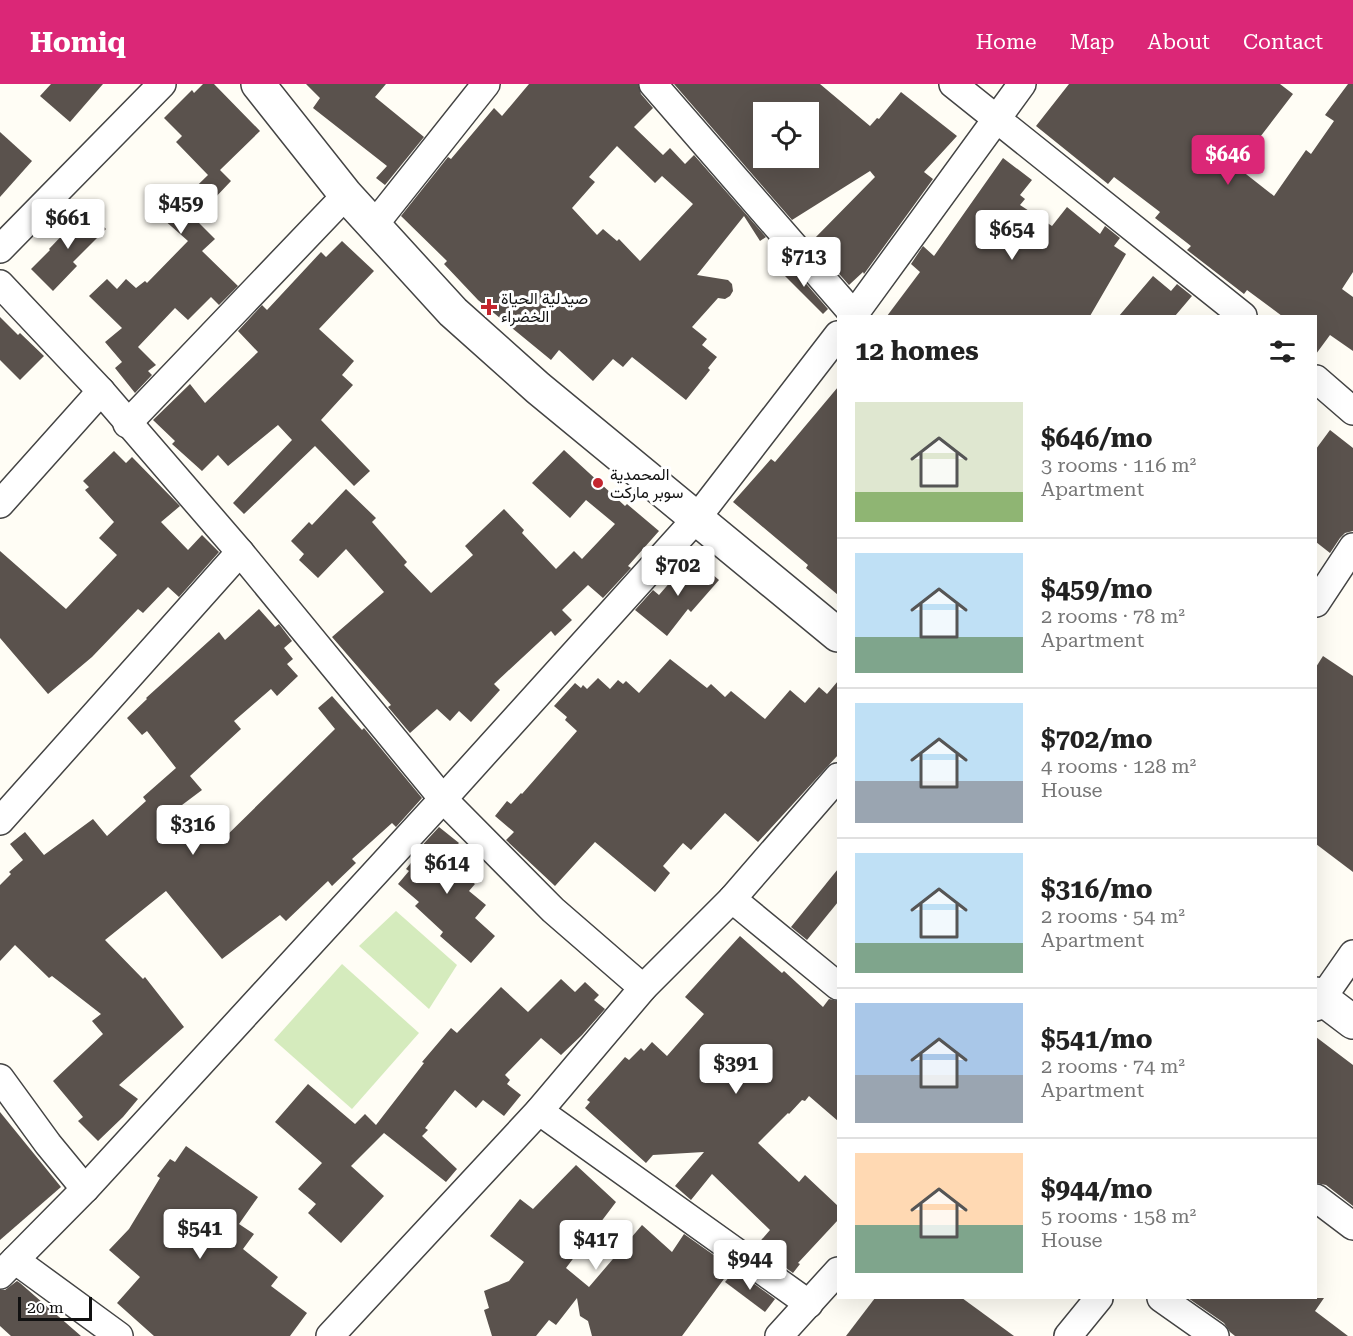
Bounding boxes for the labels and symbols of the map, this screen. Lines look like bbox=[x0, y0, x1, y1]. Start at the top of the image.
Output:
pin: $646 bbox=[1192, 135, 1264, 186]
pin: $459 bbox=[145, 184, 217, 235]
pin: $661 bbox=[32, 199, 104, 250]
pin: $654 bbox=[976, 210, 1048, 261]
pin: $713 bbox=[768, 237, 840, 288]
place label: صيدلية الحياة الخضراء bbox=[501, 289, 588, 327]
marker: صيدلية الحياة الخضراء bbox=[482, 300, 496, 314]
place label: المحمدية سوبر ماركت bbox=[610, 465, 683, 503]
marker: المحمدية سوبر ماركت bbox=[591, 476, 605, 490]
pin: $702 bbox=[642, 546, 714, 597]
pin: $316 bbox=[157, 805, 229, 856]
pin: $614 bbox=[411, 844, 483, 895]
pin: $391 bbox=[700, 1044, 772, 1095]
pin: $541 bbox=[164, 1209, 236, 1260]
pin: $417 bbox=[560, 1220, 632, 1271]
pin: $944 bbox=[714, 1240, 786, 1291]
scale bar bbox=[18, 1294, 92, 1322]

